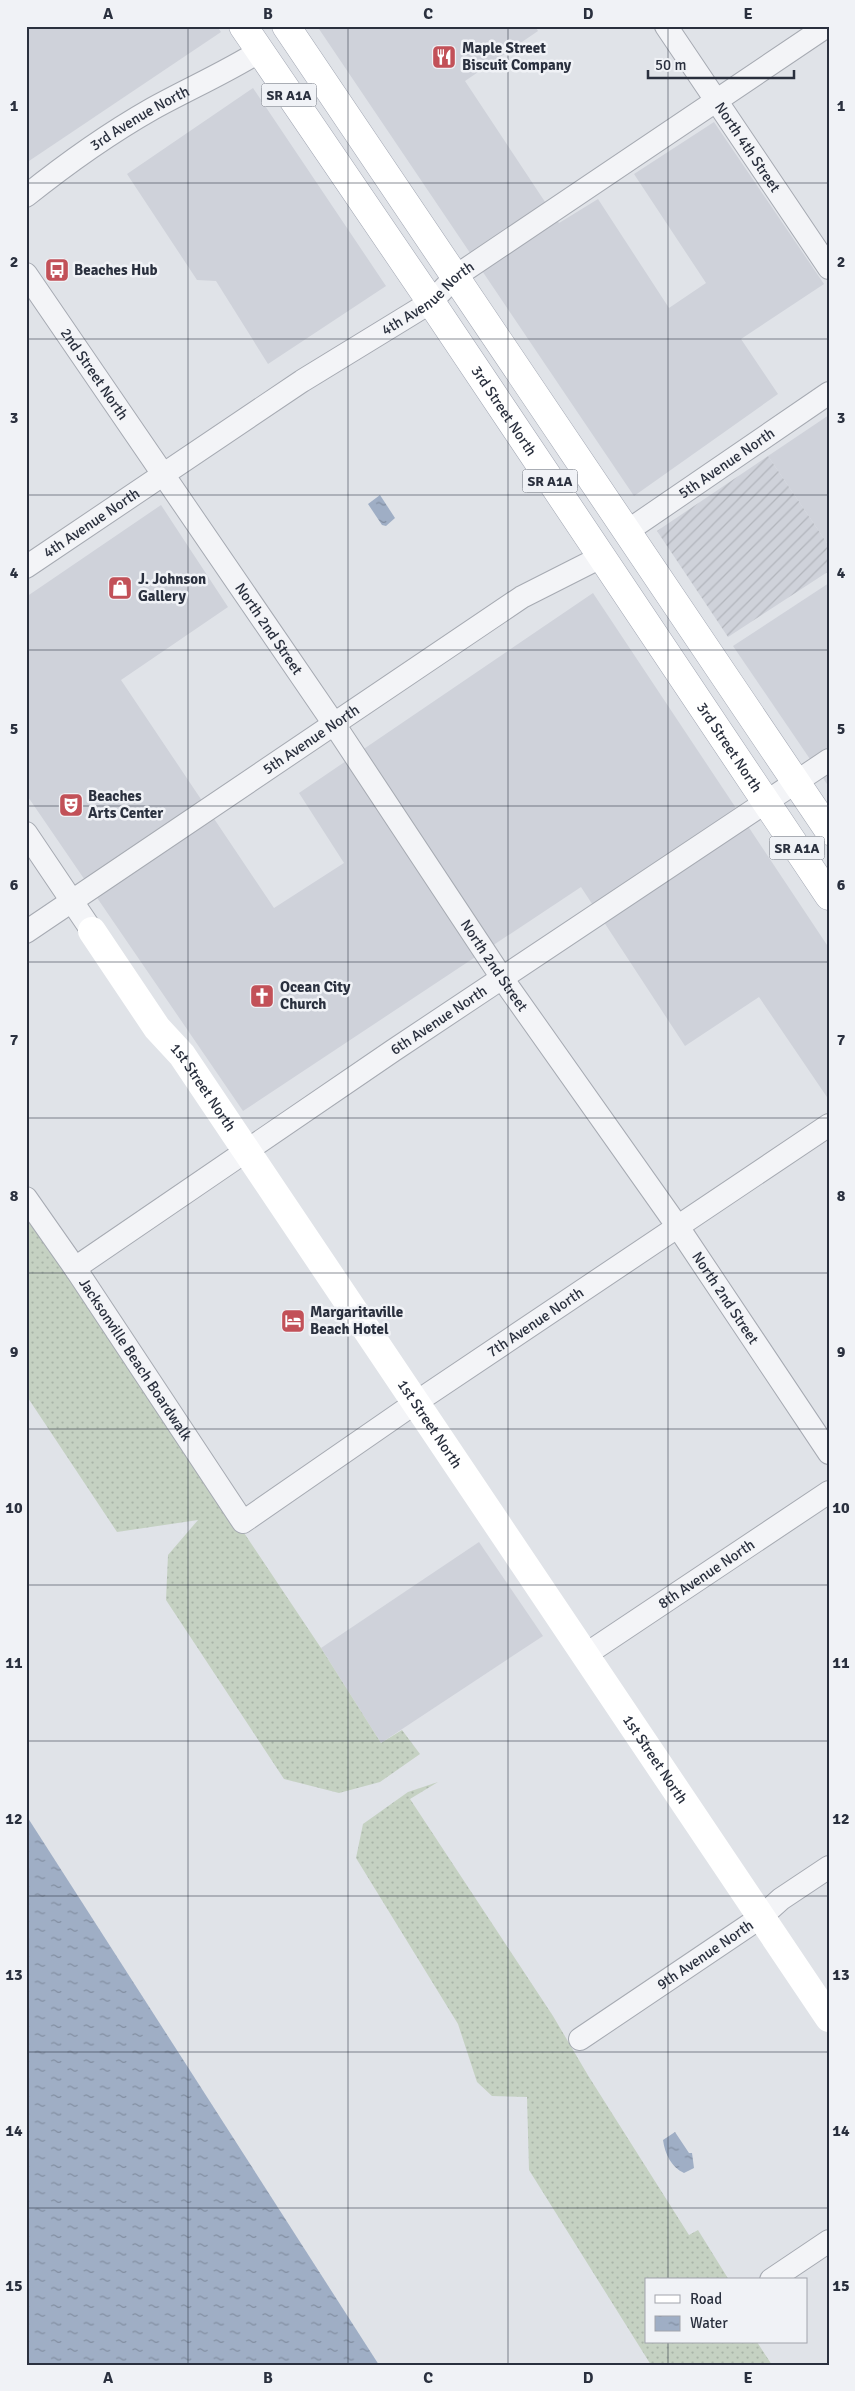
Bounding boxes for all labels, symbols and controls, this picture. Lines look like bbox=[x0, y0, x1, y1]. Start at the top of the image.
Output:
text: A bbox=[103, 4, 114, 24]
text: B bbox=[263, 4, 273, 24]
text: C bbox=[423, 4, 433, 24]
text: D bbox=[583, 4, 594, 24]
text: E bbox=[743, 4, 753, 24]
place label: Maple Street Biscuit Company bbox=[462, 39, 572, 74]
restaurant icon: Maple Street Biscuit Company bbox=[431, 44, 457, 70]
scale bar bbox=[648, 48, 794, 80]
text: 50 m bbox=[655, 56, 686, 74]
street label: 3rd Avenue North bbox=[87, 82, 192, 154]
road number: SR A1A bbox=[262, 84, 316, 106]
text: 1 bbox=[10, 96, 19, 116]
text: 1 bbox=[837, 96, 846, 116]
street label: North 4th Street bbox=[711, 99, 784, 195]
text: 2 bbox=[10, 252, 18, 272]
text: 2 bbox=[837, 252, 845, 272]
bus stop icon: Beaches Hub bbox=[44, 257, 70, 283]
street label: 4th Avenue North bbox=[378, 257, 478, 339]
place label: Beaches Hub bbox=[74, 261, 158, 279]
street label: 2nd Street North bbox=[57, 325, 132, 423]
street label: 3rd Street North bbox=[467, 362, 541, 459]
text: 3 bbox=[10, 408, 18, 428]
text: 3 bbox=[837, 408, 845, 428]
street label: 5th Avenue North bbox=[675, 424, 778, 502]
road number: SR A1A bbox=[522, 470, 578, 492]
street label: 4th Avenue North bbox=[40, 484, 143, 562]
text: 4 bbox=[10, 563, 19, 583]
text: 4 bbox=[837, 563, 846, 583]
place label: J. Johnson Gallery bbox=[138, 570, 206, 605]
shop icon: J. Johnson Gallery bbox=[107, 575, 133, 601]
street label: North 2nd Street bbox=[231, 579, 307, 678]
street label: 3rd Street North bbox=[693, 699, 766, 796]
street label: 5th Avenue North bbox=[259, 701, 363, 778]
text: 5 bbox=[10, 719, 18, 739]
text: 5 bbox=[837, 719, 845, 739]
place label: Beaches Arts Center bbox=[88, 787, 163, 822]
theatre icon: Beaches Arts Center bbox=[58, 792, 84, 818]
road number: SR A1A bbox=[770, 836, 824, 860]
text: 6 bbox=[10, 875, 19, 895]
text: 6 bbox=[837, 875, 846, 895]
street label: North 2nd Street bbox=[457, 916, 532, 1015]
place label: Ocean City Church bbox=[280, 978, 351, 1013]
street label: 6th Avenue North bbox=[387, 982, 490, 1059]
church icon: Ocean City Church bbox=[249, 983, 275, 1009]
text: 7 bbox=[10, 1030, 19, 1050]
text: 7 bbox=[837, 1030, 846, 1050]
street label: 1st Street North bbox=[167, 1039, 240, 1135]
text: 8 bbox=[10, 1186, 19, 1206]
text: 8 bbox=[837, 1186, 846, 1206]
street label: North 2nd Street bbox=[688, 1248, 763, 1347]
street label: Jacksonville Beach Boardwalk bbox=[75, 1274, 196, 1445]
street label: 7th Avenue North bbox=[484, 1283, 587, 1361]
place label: Margaritaville Beach Hotel bbox=[310, 1303, 403, 1338]
hotel icon: Margaritaville Beach Hotel bbox=[280, 1308, 306, 1334]
text: 9 bbox=[10, 1342, 19, 1362]
text: 9 bbox=[837, 1342, 846, 1362]
street label: 1st Street North bbox=[394, 1376, 466, 1472]
text: 10 bbox=[5, 1498, 23, 1518]
text: 10 bbox=[832, 1498, 850, 1518]
street label: 8th Avenue North bbox=[655, 1535, 758, 1613]
text: 11 bbox=[5, 1653, 23, 1673]
text: 11 bbox=[832, 1653, 850, 1673]
street label: 1st Street North bbox=[619, 1712, 691, 1807]
text: 12 bbox=[5, 1809, 23, 1829]
text: 12 bbox=[832, 1809, 850, 1829]
street label: 9th Avenue North bbox=[654, 1916, 757, 1993]
text: 13 bbox=[5, 1965, 23, 1985]
text: 13 bbox=[832, 1965, 850, 1985]
text: 14 bbox=[5, 2121, 23, 2141]
text: 14 bbox=[832, 2121, 850, 2141]
text: 15 bbox=[5, 2276, 23, 2296]
text: 15 bbox=[832, 2276, 850, 2296]
legend bbox=[645, 2278, 808, 2344]
text: Road bbox=[690, 2290, 722, 2308]
text: Water bbox=[690, 2314, 728, 2332]
text: A bbox=[103, 2368, 114, 2388]
text: B bbox=[263, 2368, 273, 2388]
text: C bbox=[423, 2368, 433, 2388]
text: D bbox=[583, 2368, 594, 2388]
text: E bbox=[743, 2368, 753, 2388]

